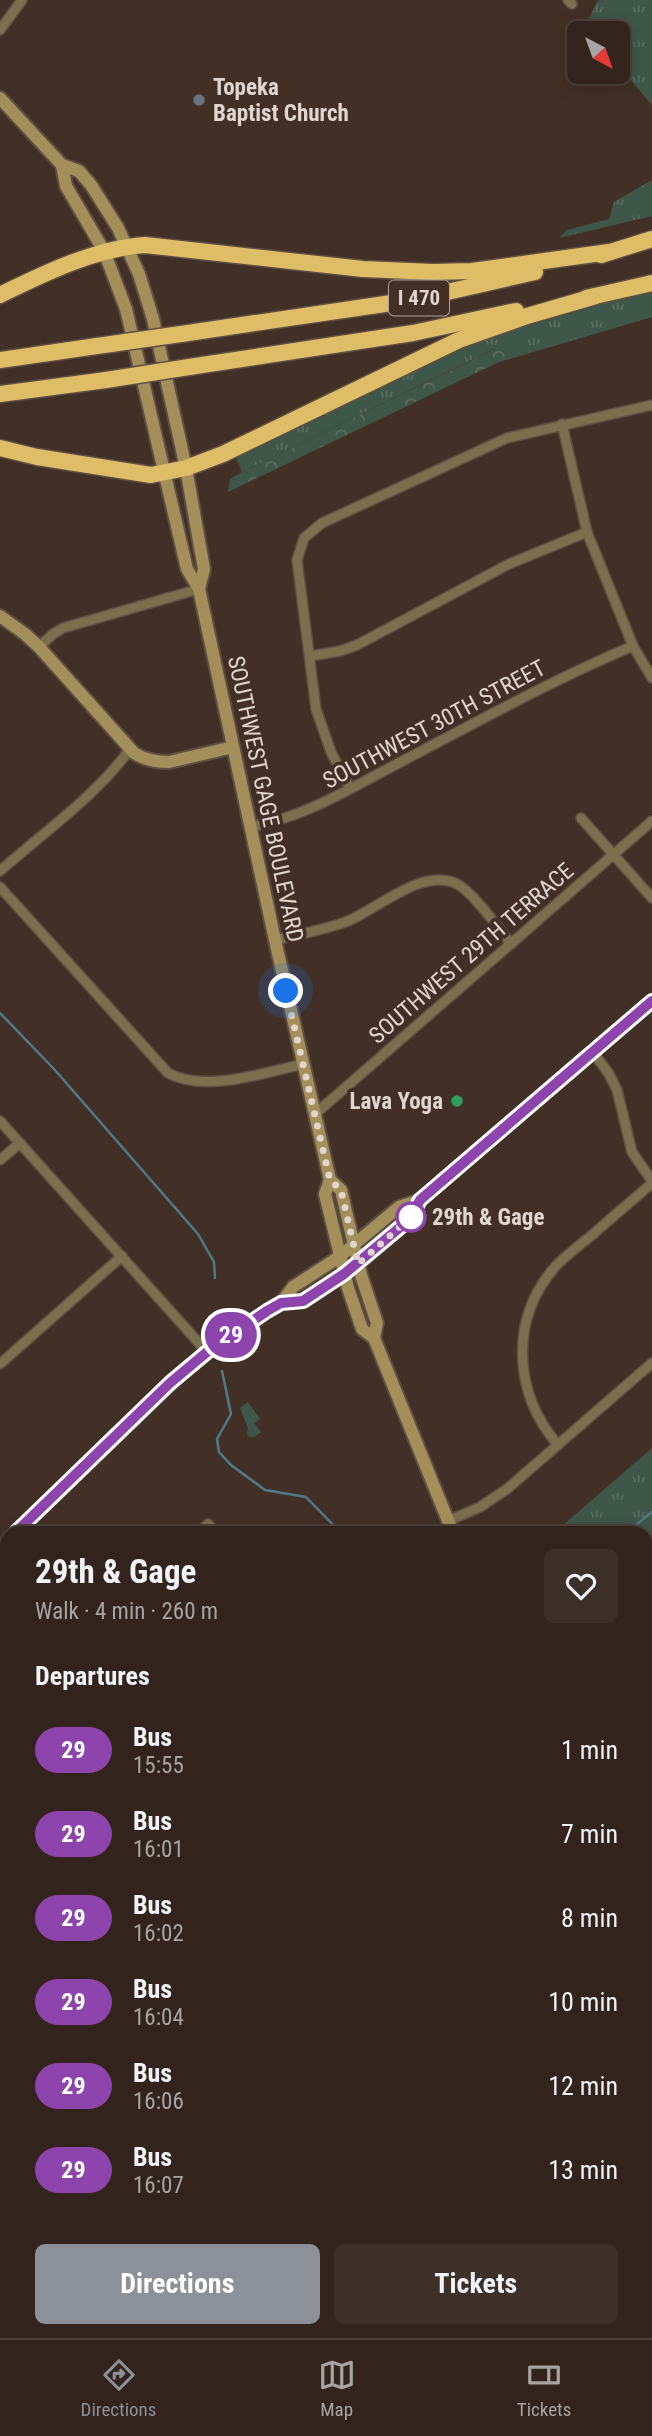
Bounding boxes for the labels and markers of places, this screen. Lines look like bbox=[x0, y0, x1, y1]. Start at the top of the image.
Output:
place label: Topeka Baptist Church bbox=[213, 74, 349, 127]
marker: Topeka Baptist Church bbox=[191, 92, 207, 108]
place label: Lava Yoga bbox=[349, 1088, 443, 1115]
marker: Lava Yoga bbox=[449, 1093, 465, 1109]
marker: 29th & Gage bbox=[396, 1202, 426, 1232]
place label: 29th & Gage bbox=[432, 1204, 544, 1231]

